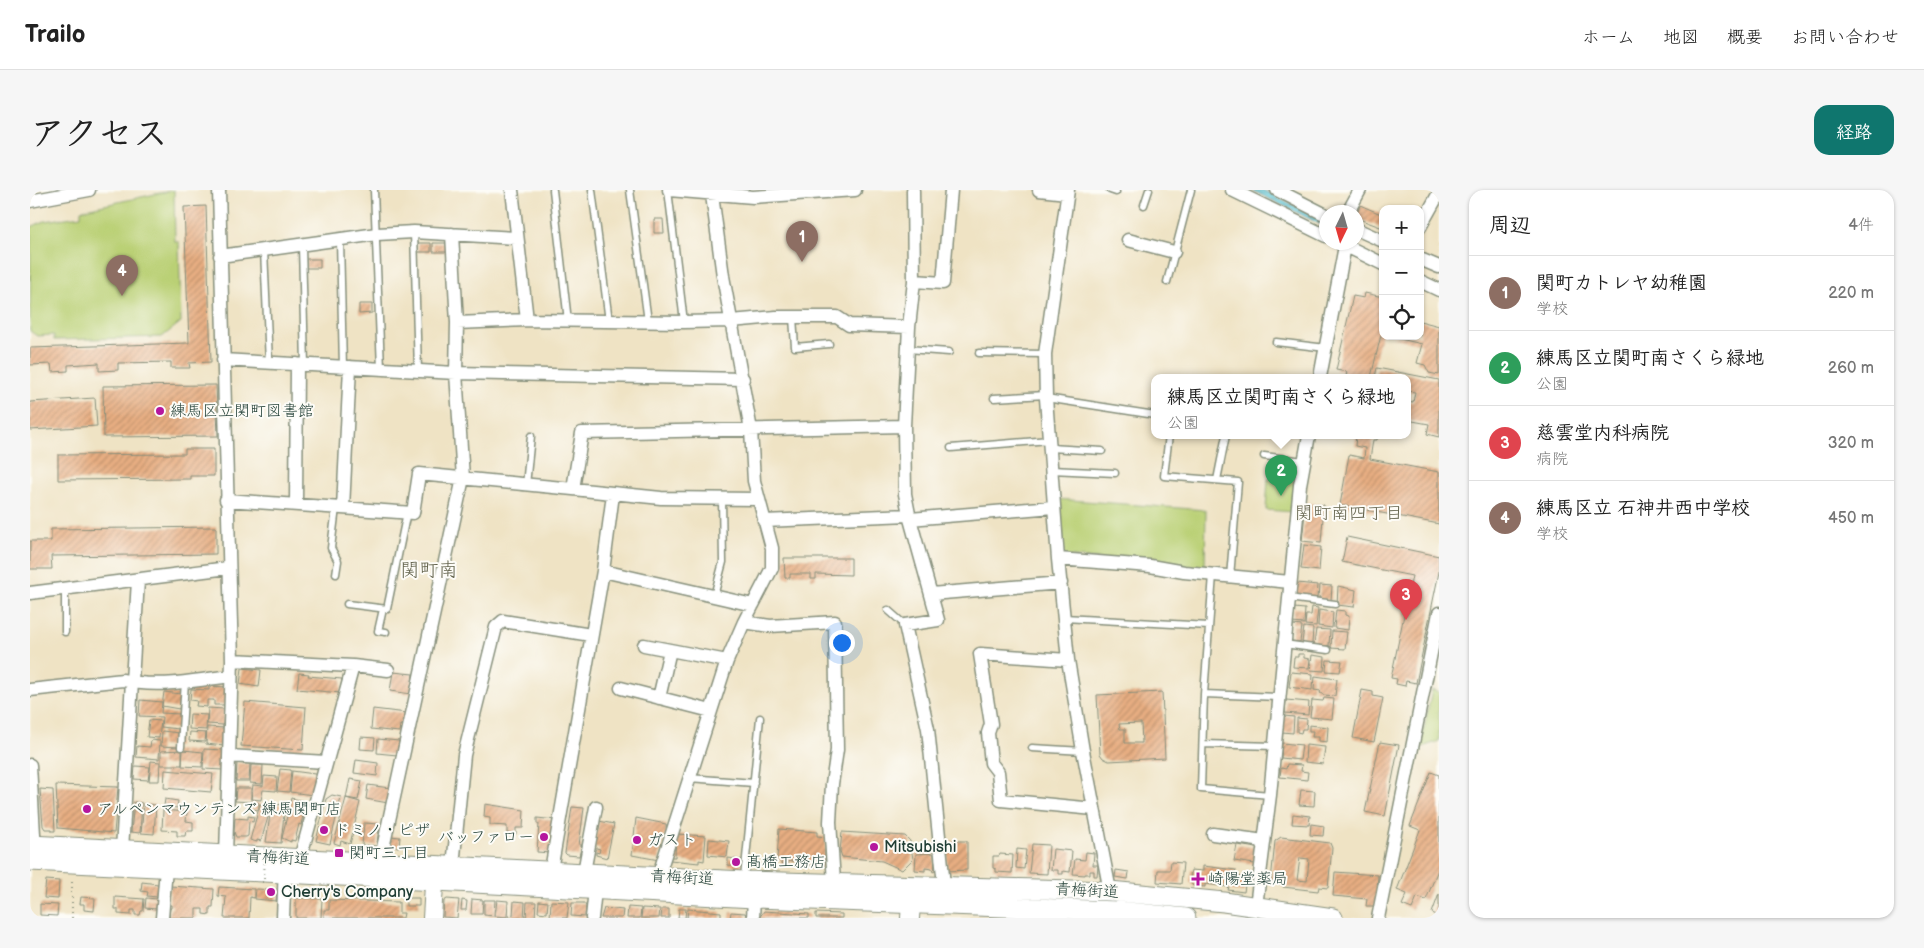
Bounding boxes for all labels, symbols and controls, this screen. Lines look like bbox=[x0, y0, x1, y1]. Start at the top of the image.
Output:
text: Trailo bbox=[25, 20, 85, 49]
text: ホーム bbox=[1582, 27, 1635, 48]
text: 地図 bbox=[1663, 27, 1699, 48]
text: 概要 bbox=[1727, 27, 1763, 48]
text: お問い合わせ bbox=[1791, 27, 1899, 48]
button: 経路 bbox=[1814, 105, 1894, 155]
text: アクセス bbox=[30, 113, 168, 156]
north arrow bbox=[1319, 205, 1364, 250]
map controls bbox=[1379, 205, 1424, 340]
button: + bbox=[1379, 205, 1424, 250]
text: 周辺 bbox=[1489, 213, 1531, 238]
text: 4件 bbox=[1848, 216, 1874, 235]
pin: 1 bbox=[786, 221, 818, 262]
button: − bbox=[1379, 250, 1424, 295]
pin: 4 bbox=[106, 255, 138, 296]
text: 関町カトレヤ幼稚園 bbox=[1536, 272, 1707, 295]
text: 1 bbox=[1502, 284, 1508, 303]
text: 220 m bbox=[1828, 284, 1874, 303]
button: locate bbox=[1379, 295, 1424, 340]
text: 学校 bbox=[1536, 300, 1568, 319]
text: 練馬区立関町南さくら緑地 bbox=[1536, 347, 1764, 370]
text: 2 bbox=[1500, 359, 1510, 378]
text: 260 m bbox=[1828, 359, 1874, 378]
popup bbox=[1151, 374, 1411, 439]
text: 公園 bbox=[1536, 375, 1568, 394]
text: 練馬区立関町南さくら緑地 bbox=[1167, 386, 1395, 409]
place label: 練馬区立関町図書館 bbox=[170, 402, 314, 421]
marker: 練馬区立関町図書館 bbox=[154, 405, 166, 417]
text: 公園 bbox=[1167, 414, 1199, 433]
text: 慈雲堂内科病院 bbox=[1536, 422, 1669, 445]
text: 3 bbox=[1500, 434, 1510, 453]
text: 320 m bbox=[1828, 434, 1874, 453]
text: 病院 bbox=[1536, 450, 1568, 469]
pin: 2 bbox=[1265, 455, 1297, 496]
text: 練馬区立 石神井西中学校 bbox=[1536, 497, 1750, 520]
district label: 関町南四丁目 bbox=[1295, 503, 1403, 524]
text: 4 bbox=[1500, 509, 1510, 528]
text: 450 m bbox=[1828, 509, 1874, 528]
text: 学校 bbox=[1536, 525, 1568, 544]
district label: 関町南 bbox=[400, 559, 458, 582]
pin: 3 bbox=[1390, 579, 1422, 620]
your location bbox=[829, 630, 855, 656]
place label: アルペンマウンテンズ 練馬関町店 bbox=[97, 800, 341, 819]
marker: アルペンマウンテンズ 練馬関町店 bbox=[81, 803, 93, 815]
place label: ドミノ・ピザ bbox=[334, 821, 430, 840]
marker: ドミノ・ピザ bbox=[318, 824, 330, 836]
place label: バッファロー bbox=[438, 828, 534, 847]
marker: バッファロー bbox=[538, 831, 550, 843]
place label: ガスト bbox=[647, 831, 697, 850]
marker: ガスト bbox=[631, 834, 643, 846]
place label: Mitsubishi bbox=[884, 838, 956, 857]
marker: Mitsubishi bbox=[868, 841, 880, 853]
place label: 関町三丁目 bbox=[349, 844, 429, 863]
street label: 青梅街道 bbox=[246, 847, 310, 869]
marker: 関町三丁目 bbox=[333, 847, 345, 859]
place label: 髙橋工務店 bbox=[746, 853, 826, 872]
marker: 髙橋工務店 bbox=[730, 856, 742, 868]
street label: 青梅街道 bbox=[650, 867, 714, 889]
place label: 崎陽堂薬局 bbox=[1208, 870, 1288, 889]
marker: 崎陽堂薬局 bbox=[1192, 873, 1204, 885]
street label: 青梅街道 bbox=[1055, 880, 1119, 902]
place label: Cherry's Company bbox=[281, 883, 414, 902]
marker: Cherry's Company bbox=[265, 886, 277, 898]

